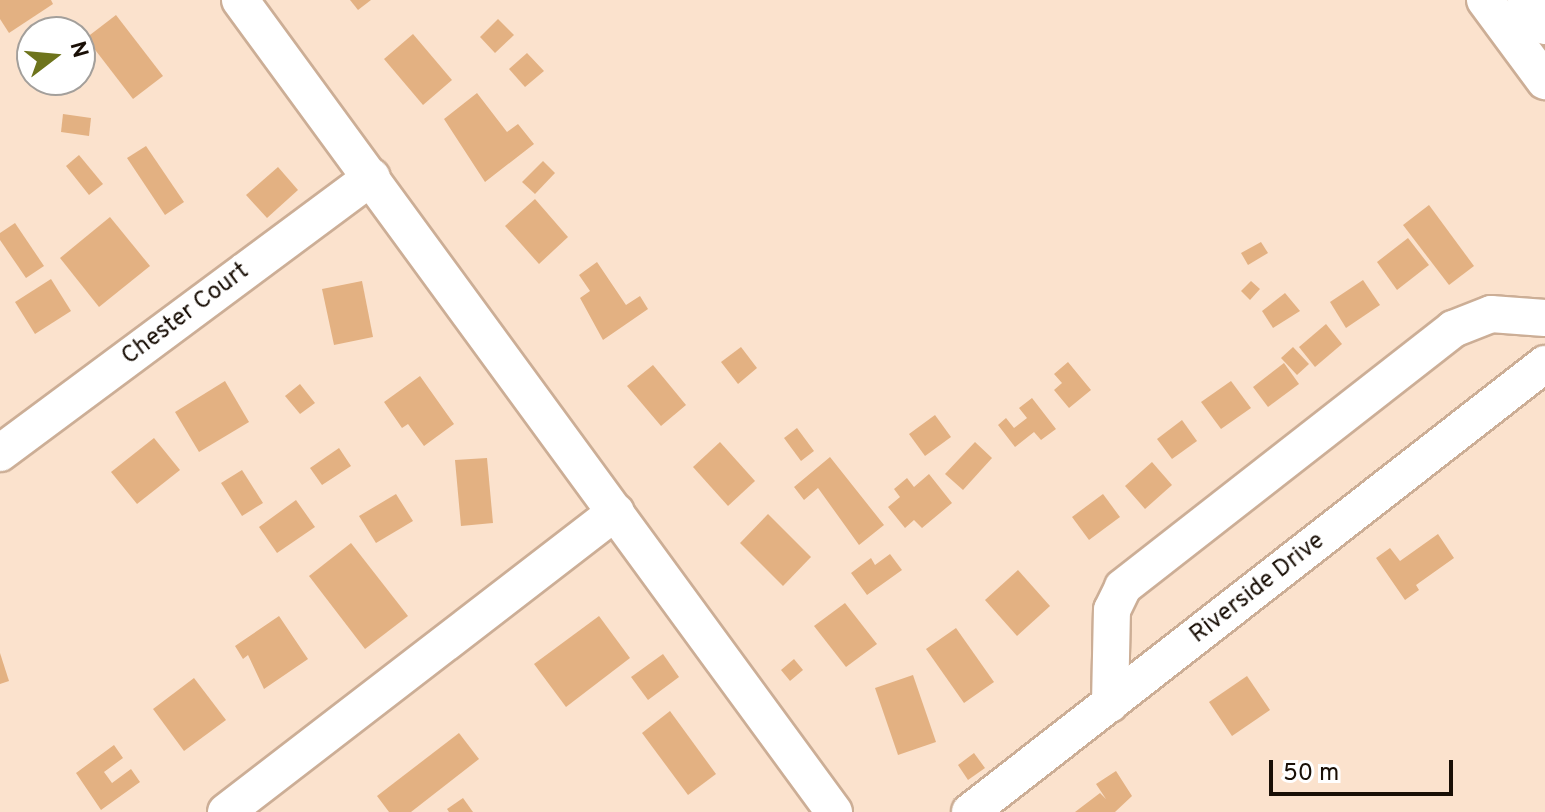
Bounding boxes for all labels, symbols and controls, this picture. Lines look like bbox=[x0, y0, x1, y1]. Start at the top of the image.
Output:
north arrow bbox=[16, 16, 96, 96]
text: N bbox=[62, 38, 93, 61]
street label: Chester Court bbox=[117, 258, 255, 372]
street label: Riverside Drive bbox=[1185, 528, 1331, 650]
scale bar bbox=[1273, 744, 1457, 794]
text: 50 m bbox=[1283, 759, 1339, 789]

